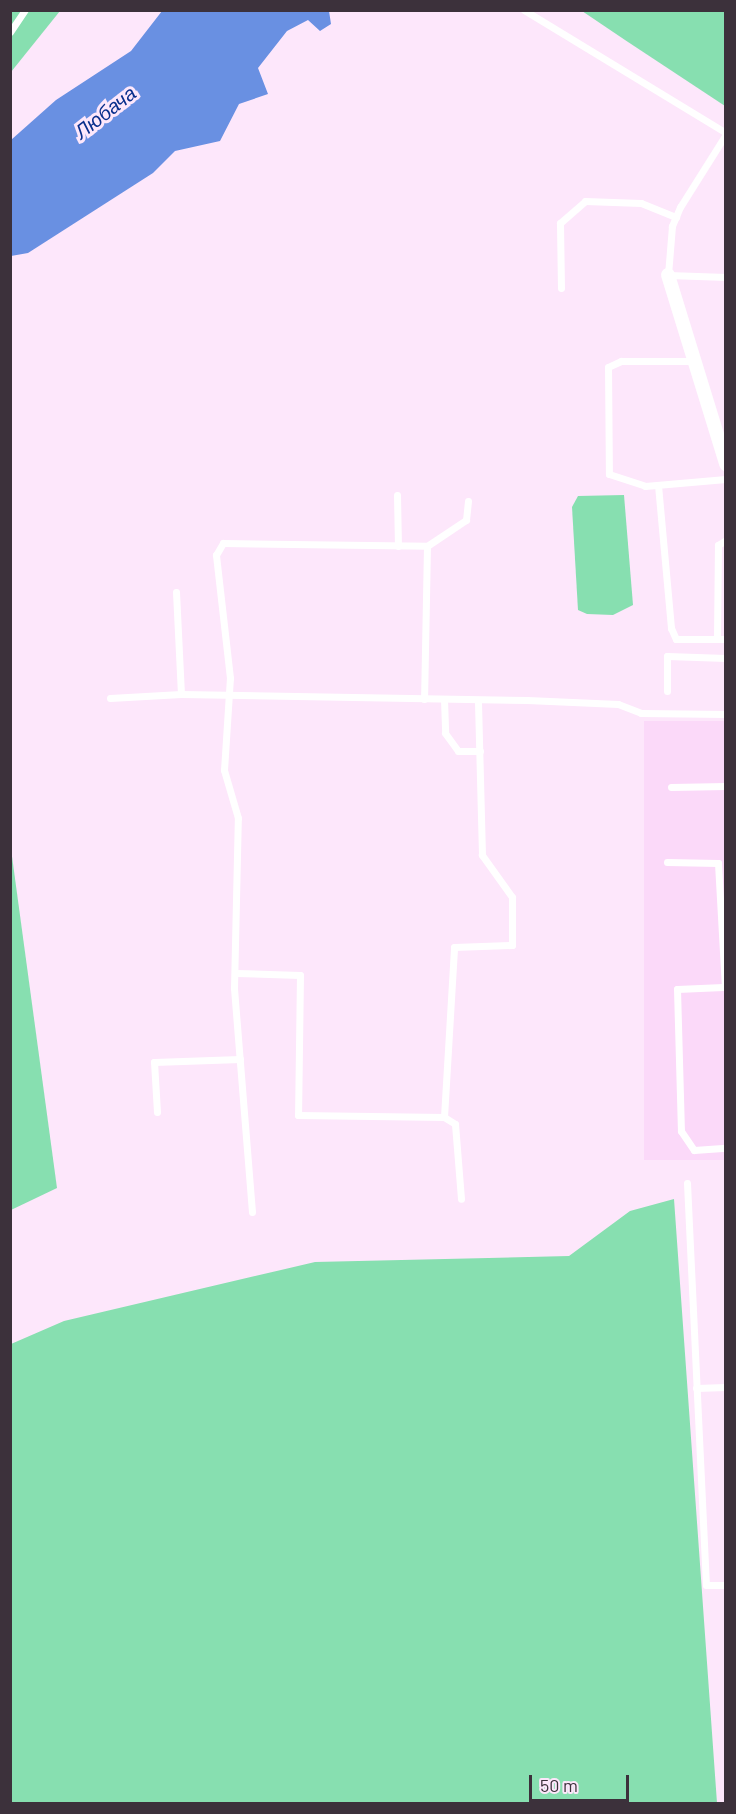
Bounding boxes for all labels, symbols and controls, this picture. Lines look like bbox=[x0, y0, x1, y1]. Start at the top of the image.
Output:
water label: Любача bbox=[70, 81, 140, 143]
scale bar bbox=[532, 1763, 632, 1801]
text: 50 m bbox=[540, 1774, 578, 1796]

